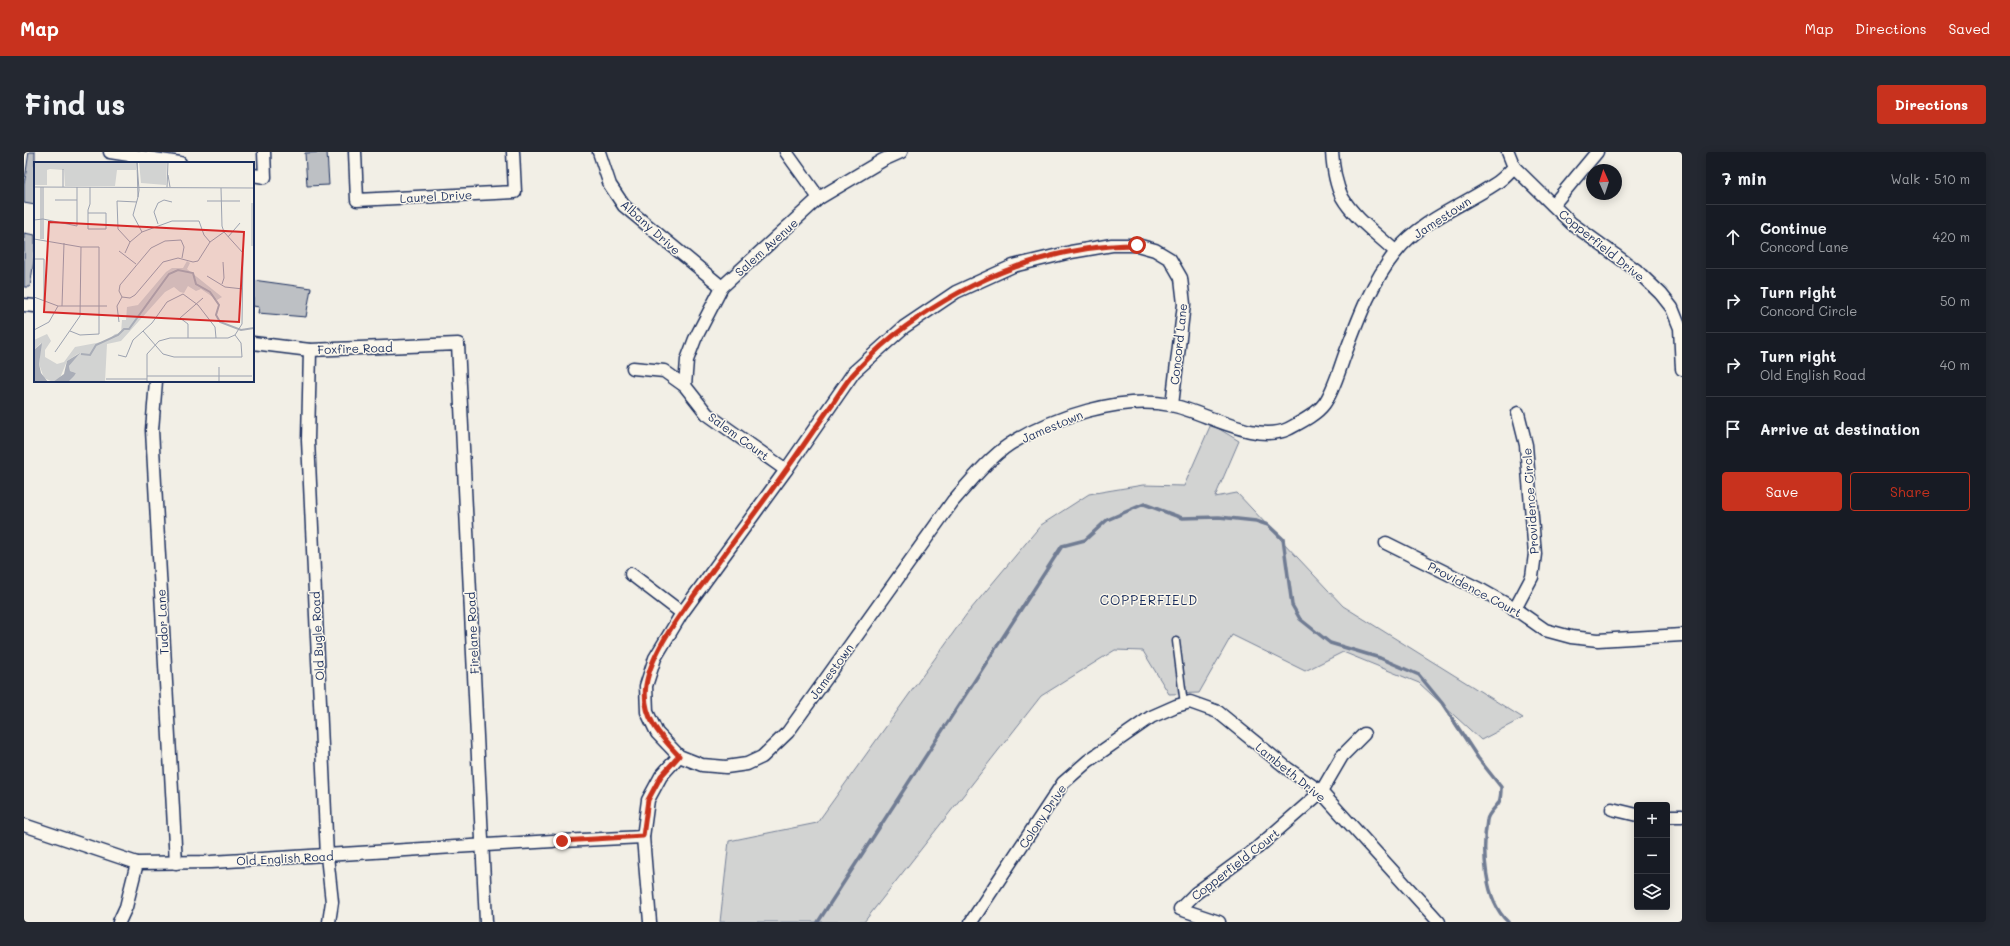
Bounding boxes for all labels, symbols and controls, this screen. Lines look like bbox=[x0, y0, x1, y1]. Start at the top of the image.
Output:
text: Map bbox=[20, 16, 59, 41]
text: Map bbox=[1805, 19, 1833, 38]
text: Directions bbox=[1855, 19, 1926, 38]
text: Saved bbox=[1948, 19, 1990, 38]
button: Directions bbox=[1877, 85, 1986, 124]
text: Find us bbox=[24, 86, 125, 122]
inset map bbox=[34, 162, 254, 382]
north arrow bbox=[1586, 164, 1622, 200]
text: 7 min bbox=[1722, 167, 1767, 189]
text: Walk · 510 m bbox=[1890, 170, 1970, 187]
street label: Laurel Drive bbox=[399, 186, 473, 206]
street label: Jamestown bbox=[1410, 193, 1474, 241]
street label: Albany Drive bbox=[618, 196, 684, 258]
street label: Copperfield Drive bbox=[1556, 205, 1648, 285]
street label: Salem Avenue bbox=[731, 214, 801, 280]
text: Continue bbox=[1760, 218, 1827, 238]
icon: ahead bbox=[1722, 226, 1744, 248]
text: 420 m bbox=[1933, 228, 1970, 245]
route start bbox=[1128, 236, 1146, 254]
text: Concord Lane bbox=[1760, 238, 1849, 255]
text: Turn right bbox=[1760, 282, 1837, 302]
icon: right bbox=[1722, 290, 1744, 312]
text: 50 m bbox=[1940, 292, 1970, 309]
street label: Concord Lane bbox=[1166, 302, 1190, 386]
text: Concord Circle bbox=[1760, 302, 1857, 319]
street label: Foxfire Road bbox=[317, 339, 393, 357]
text: Turn right bbox=[1760, 346, 1837, 366]
icon: right bbox=[1722, 354, 1744, 376]
text: 40 m bbox=[1940, 356, 1970, 373]
text: Old English Road bbox=[1760, 366, 1866, 383]
street label: Jamestown bbox=[1019, 406, 1085, 446]
street label: Salem Court bbox=[705, 408, 773, 464]
icon: arrive bbox=[1722, 418, 1744, 440]
text: Arrive at destination bbox=[1760, 419, 1920, 439]
street label: Providence Circle bbox=[1518, 447, 1542, 555]
button: Save bbox=[1722, 472, 1842, 511]
button: Share bbox=[1850, 472, 1970, 511]
street label: Providence Court bbox=[1425, 558, 1525, 620]
street label: Tudor Lane bbox=[152, 589, 172, 655]
street label: Old Bugle Road bbox=[307, 591, 327, 681]
street label: Firelane Road bbox=[462, 591, 482, 674]
district label: COPPERFIELD bbox=[1100, 591, 1198, 608]
street label: Jamestown bbox=[805, 640, 857, 702]
street label: Lambeth Drive bbox=[1253, 739, 1329, 805]
street label: Colony Drive bbox=[1015, 781, 1069, 851]
map controls bbox=[1634, 802, 1670, 910]
button: + bbox=[1634, 802, 1670, 838]
street label: Copperfield Court bbox=[1188, 825, 1282, 903]
route end bbox=[553, 832, 571, 850]
button: − bbox=[1634, 838, 1670, 874]
street label: Old English Road bbox=[236, 847, 334, 869]
button: layers bbox=[1634, 874, 1670, 910]

